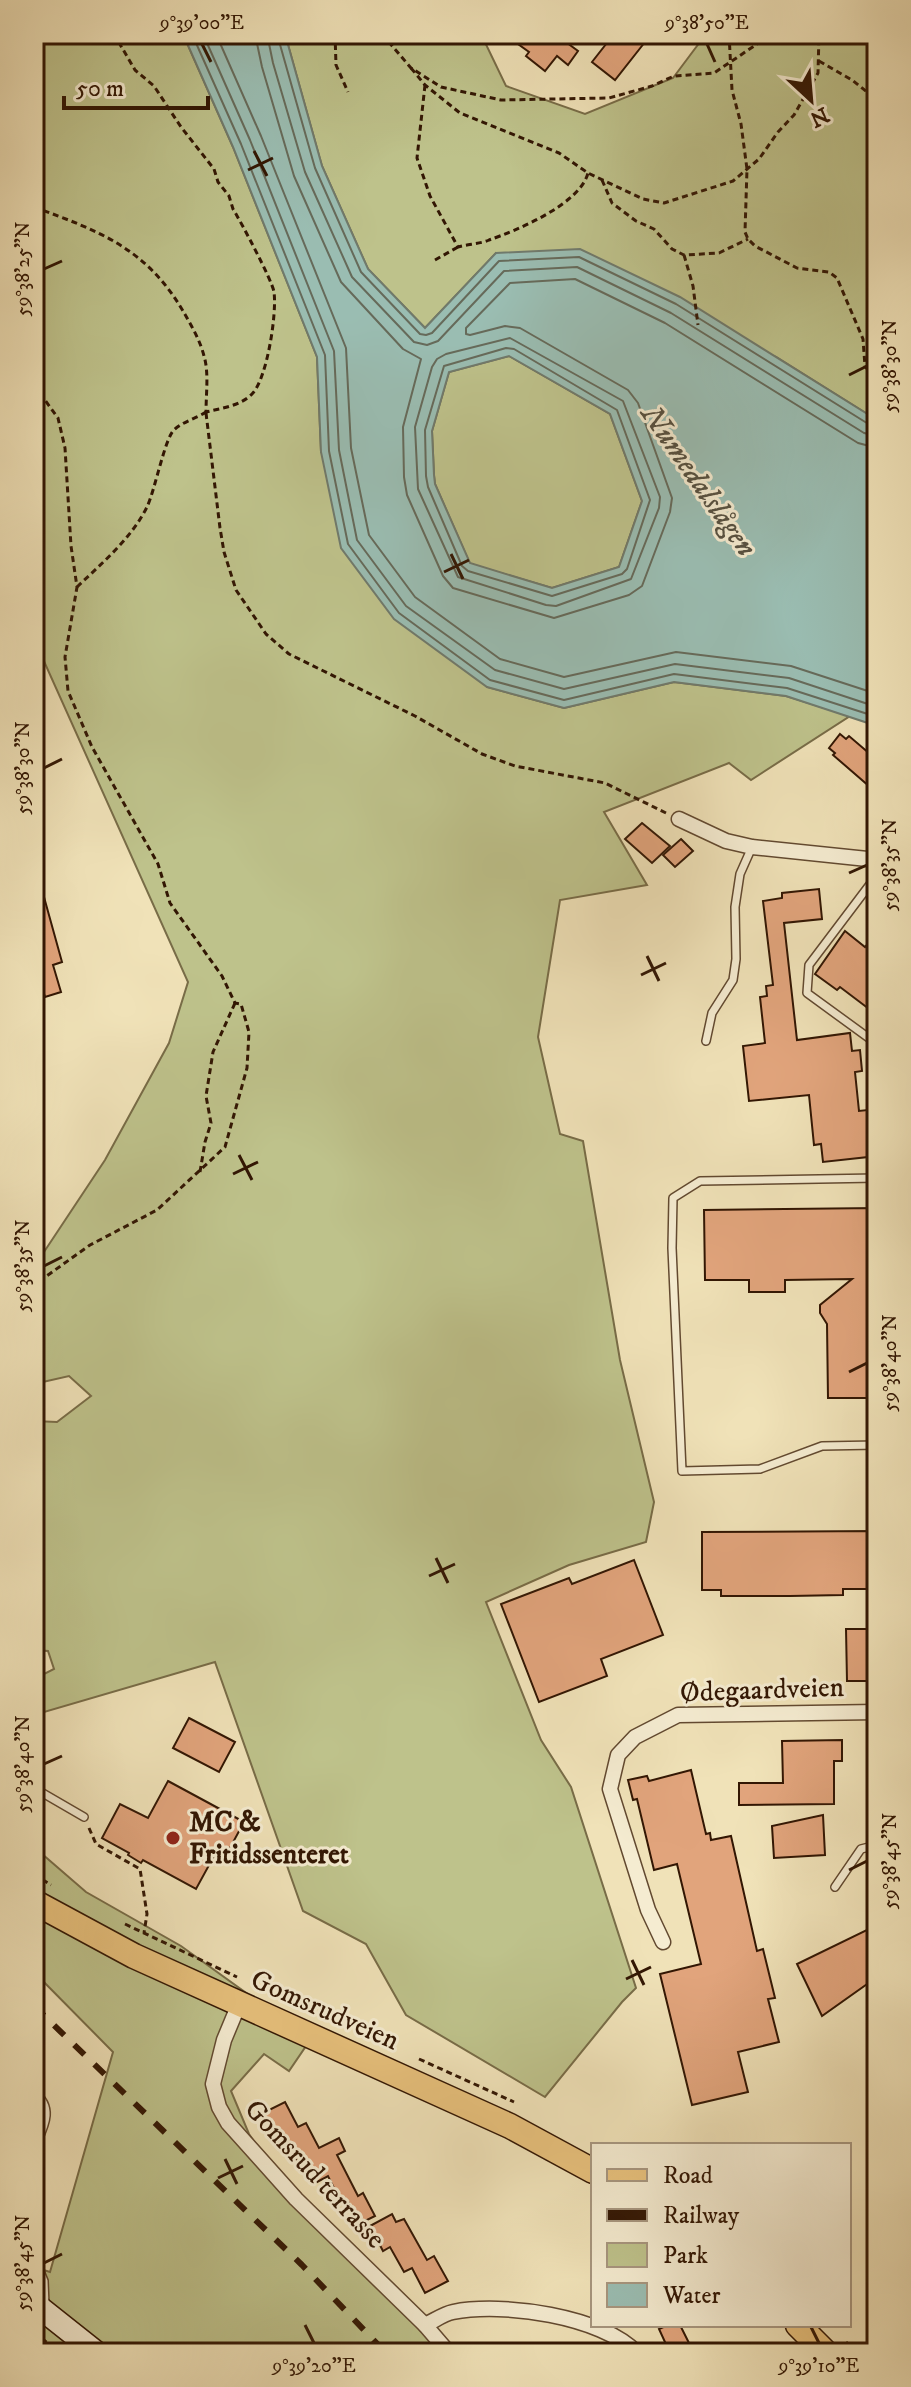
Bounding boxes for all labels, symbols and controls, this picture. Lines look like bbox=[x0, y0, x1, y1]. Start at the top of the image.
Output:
text: 9°39'00"E bbox=[159, 11, 244, 36]
text: 9°38'50"E bbox=[664, 11, 749, 36]
scale bar bbox=[64, 60, 208, 110]
north arrow bbox=[771, 60, 851, 140]
text: 50 m bbox=[76, 74, 124, 104]
text: N bbox=[805, 101, 833, 133]
text: 59°38'25"N bbox=[11, 222, 36, 316]
text: 59°38'30"N bbox=[878, 319, 903, 413]
water label: Numedalslågen bbox=[631, 396, 764, 564]
text: 59°38'30"N bbox=[11, 721, 36, 815]
text: 59°38'35"N bbox=[878, 819, 903, 911]
text: 59°38'35"N bbox=[11, 1220, 36, 1312]
text: 59°38'40"N bbox=[878, 1314, 903, 1412]
street label: Ødegaardveien bbox=[679, 1670, 845, 1710]
text: 59°38'40"N bbox=[11, 1715, 36, 1813]
place label: MC & Fritidssenteret bbox=[189, 1805, 349, 1872]
text: 59°38'45"N bbox=[878, 1813, 903, 1909]
marker: MC & Fritidssenteret bbox=[164, 1829, 182, 1847]
street label: Gomsrudveien bbox=[245, 1962, 405, 2058]
street label: Gomsrud terrasse bbox=[237, 2092, 393, 2256]
legend bbox=[591, 2143, 851, 2327]
text: Road bbox=[663, 2161, 713, 2191]
text: Railway bbox=[663, 2201, 740, 2231]
text: 59°38'45"N bbox=[11, 2215, 36, 2311]
text: Park bbox=[663, 2241, 708, 2271]
text: Water bbox=[662, 2281, 720, 2311]
text: 9°39'20"E bbox=[271, 2354, 356, 2379]
text: 9°39'10"E bbox=[777, 2354, 860, 2379]

